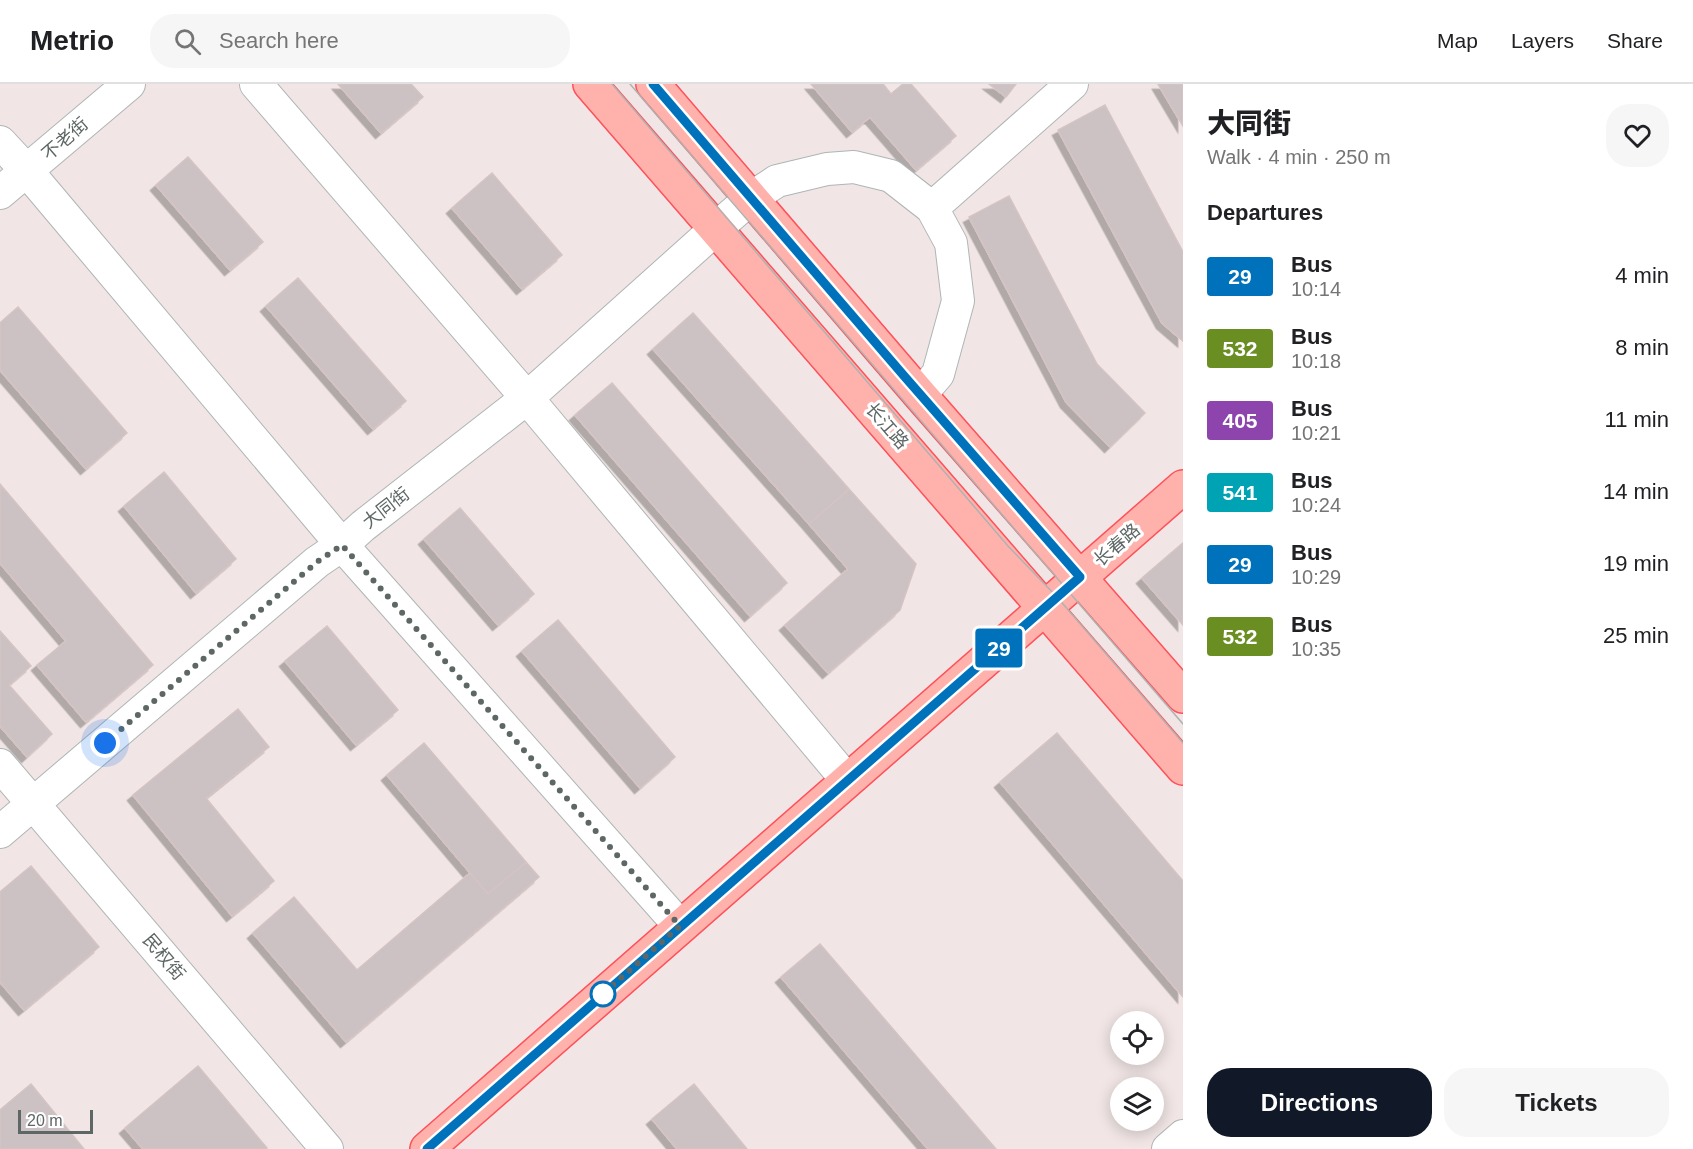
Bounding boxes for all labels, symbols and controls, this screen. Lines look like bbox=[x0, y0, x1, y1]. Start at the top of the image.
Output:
search box bbox=[150, 14, 570, 68]
text: Metrio bbox=[30, 25, 114, 56]
icon: search bbox=[171, 25, 204, 58]
text: Search here bbox=[219, 28, 339, 53]
text: Map bbox=[1437, 29, 1478, 52]
text: Layers bbox=[1511, 29, 1574, 52]
text: Share bbox=[1607, 29, 1663, 52]
button: heart bbox=[1606, 104, 1669, 167]
text: 大同街 bbox=[1207, 108, 1291, 139]
street label: 不老街 bbox=[38, 114, 92, 164]
text: Walk · 4 min · 250 m bbox=[1207, 146, 1391, 168]
text: Departures bbox=[1207, 200, 1323, 225]
text: Bus bbox=[1291, 252, 1333, 277]
text: 4 min bbox=[1615, 263, 1669, 288]
text: 29 bbox=[1228, 265, 1252, 288]
text: 10:14 bbox=[1291, 278, 1341, 300]
text: Bus bbox=[1291, 324, 1333, 349]
text: 8 min bbox=[1615, 335, 1669, 360]
text: 532 bbox=[1222, 337, 1258, 360]
text: 10:18 bbox=[1291, 350, 1341, 372]
text: Bus bbox=[1291, 396, 1333, 421]
street label: 长江路 bbox=[862, 399, 912, 453]
text: 11 min bbox=[1605, 407, 1669, 432]
text: 405 bbox=[1222, 409, 1258, 432]
text: 10:21 bbox=[1291, 422, 1341, 444]
text: Bus bbox=[1291, 468, 1333, 493]
text: 14 min bbox=[1603, 479, 1669, 504]
text: 541 bbox=[1222, 481, 1258, 504]
street label: 大同街 bbox=[359, 483, 413, 533]
text: 10:24 bbox=[1291, 494, 1341, 516]
street label: 长春路 bbox=[1090, 520, 1144, 570]
text: Bus bbox=[1291, 540, 1333, 565]
text: 19 min bbox=[1603, 551, 1669, 576]
text: 29 bbox=[1228, 553, 1252, 576]
text: 10:29 bbox=[1291, 566, 1341, 588]
text: Bus bbox=[1291, 612, 1333, 637]
text: 25 min bbox=[1603, 623, 1669, 648]
text: 532 bbox=[1222, 625, 1258, 648]
line badge: 29 bbox=[972, 628, 1026, 668]
text: 29 bbox=[987, 637, 1011, 660]
text: 10:35 bbox=[1291, 638, 1341, 660]
your location bbox=[90, 728, 120, 758]
street label: 民权街 bbox=[139, 930, 189, 984]
unlabelled marker bbox=[590, 981, 616, 1007]
map controls bbox=[1110, 1011, 1164, 1131]
button: locate bbox=[1110, 1011, 1164, 1065]
button: Directions bbox=[1207, 1068, 1432, 1137]
button: Tickets bbox=[1444, 1068, 1669, 1137]
button: layers bbox=[1110, 1077, 1164, 1131]
scale bar bbox=[18, 1107, 93, 1134]
text: 20 m bbox=[27, 1112, 63, 1129]

